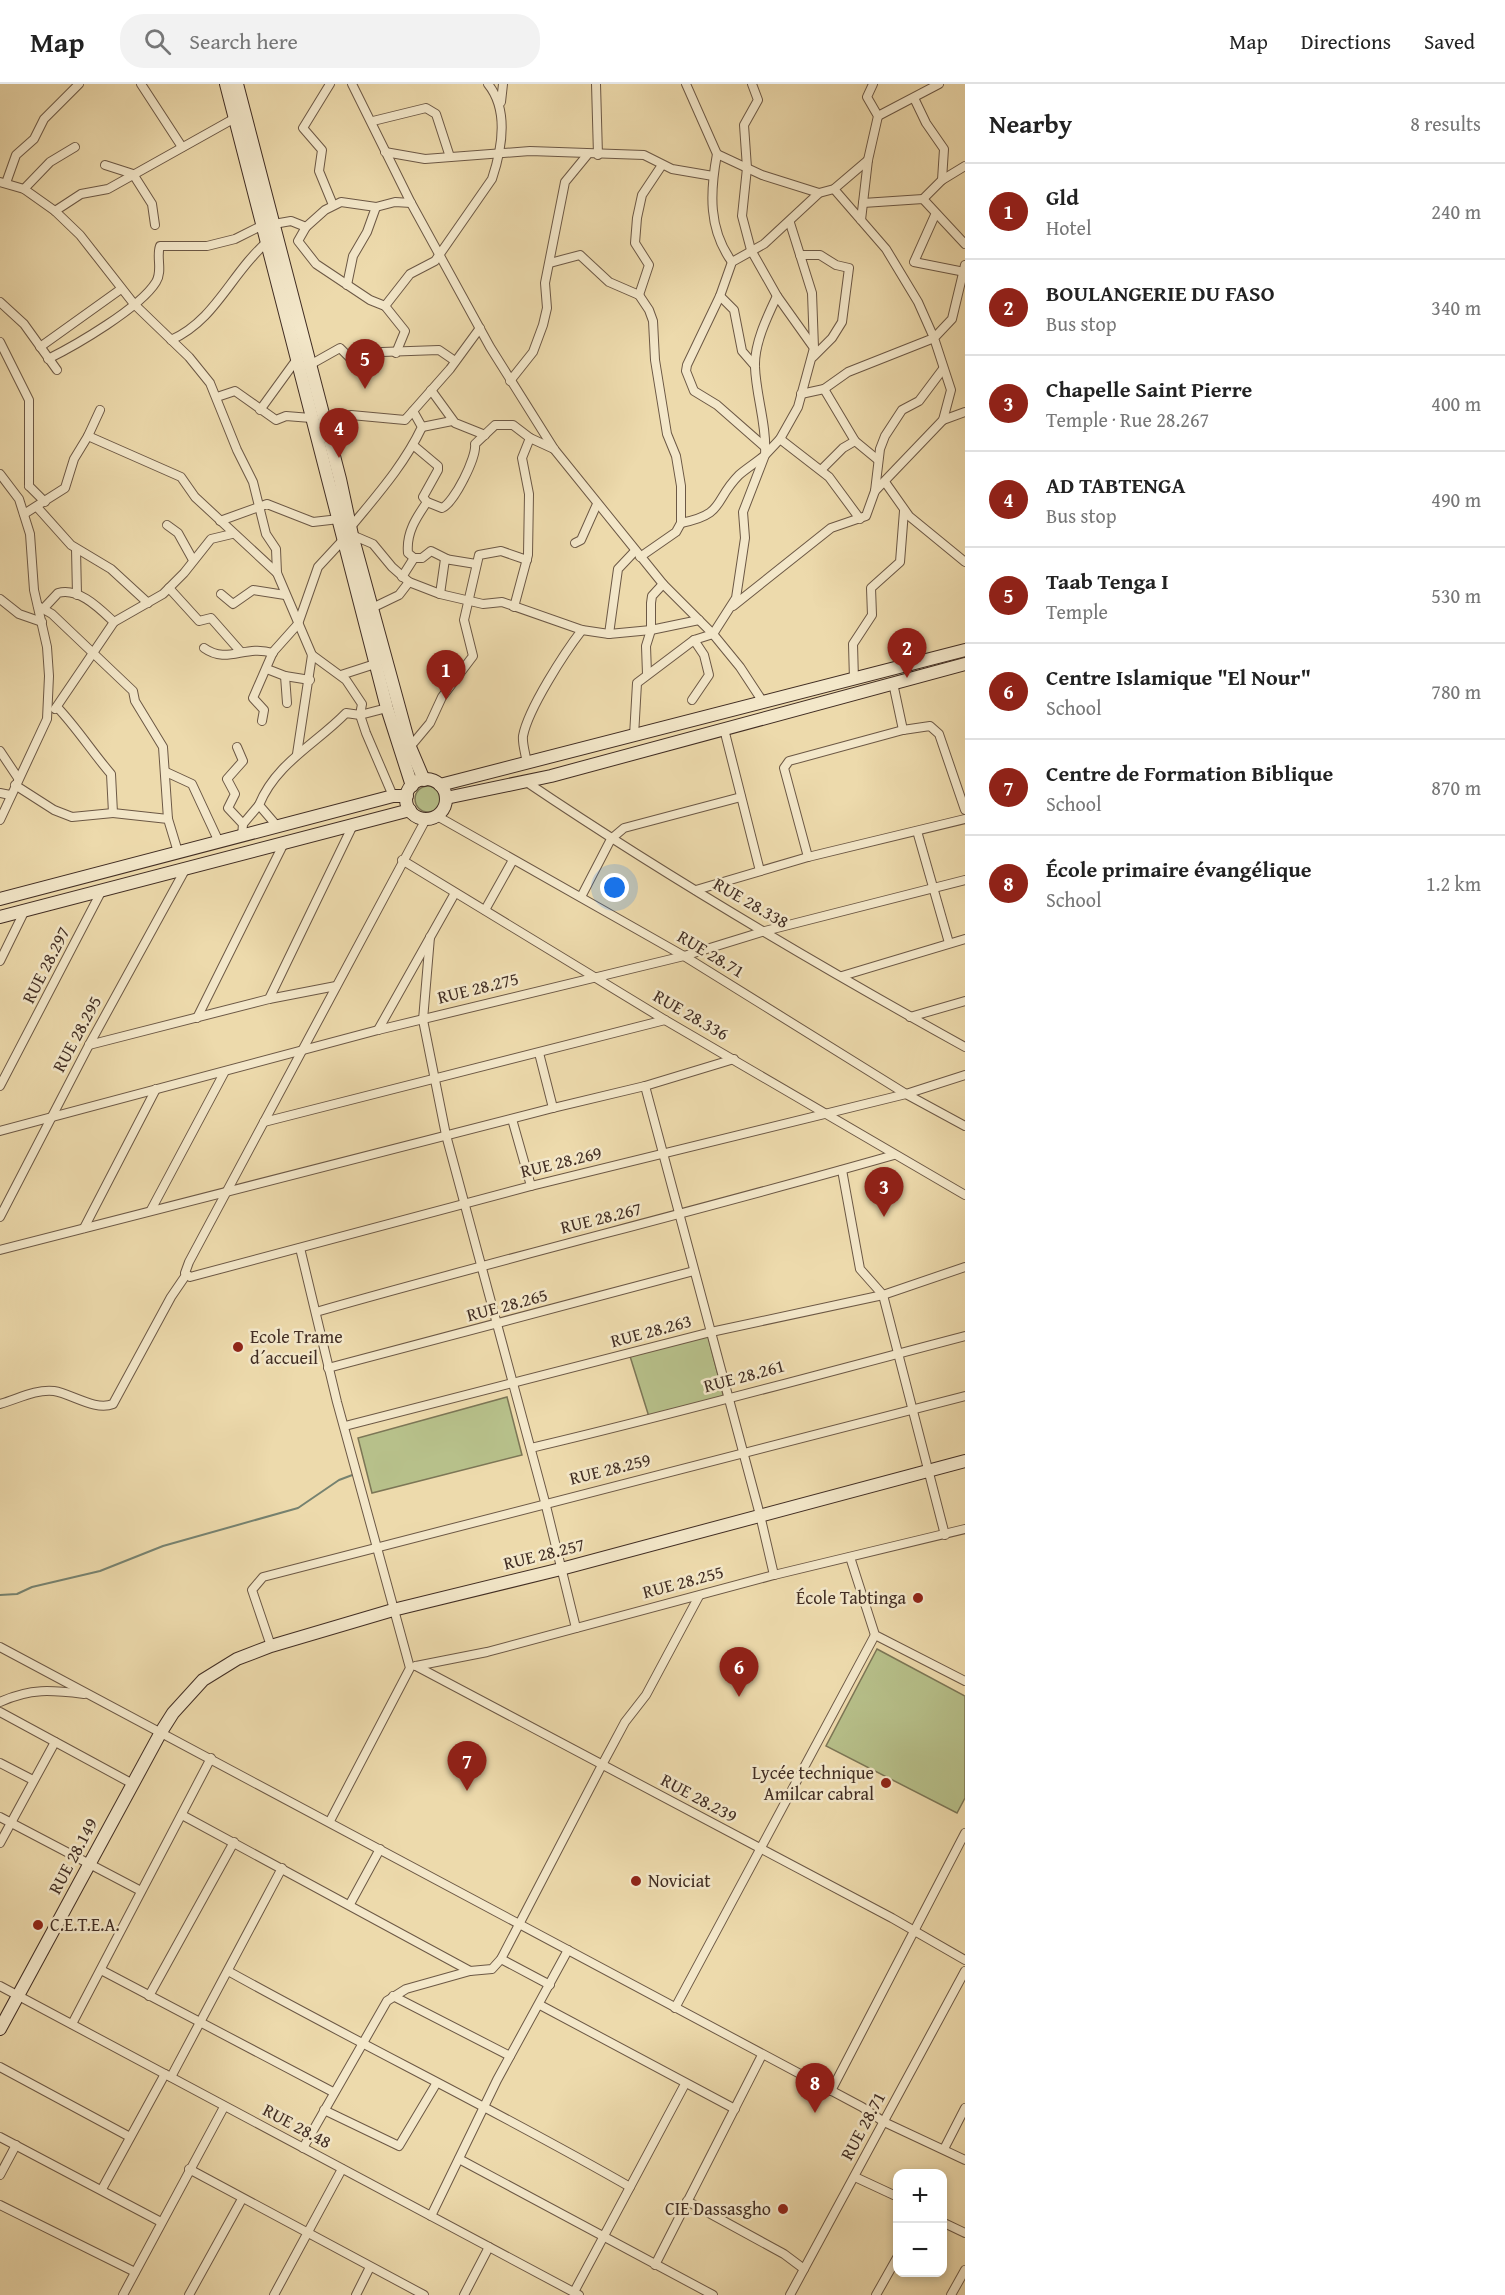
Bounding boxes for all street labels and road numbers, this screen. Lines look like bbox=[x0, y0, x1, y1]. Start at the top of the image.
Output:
street label: RUE 28.338 bbox=[709, 870, 794, 935]
street label: RUE 28.297 bbox=[15, 922, 76, 1008]
street label: RUE 28.71 bbox=[672, 923, 750, 984]
street label: RUE 28.275 bbox=[434, 964, 521, 1011]
street label: RUE 28.336 bbox=[649, 982, 734, 1047]
street label: RUE 28.295 bbox=[45, 991, 108, 1077]
street label: RUE 28.269 bbox=[517, 1138, 604, 1185]
street label: RUE 28.267 bbox=[557, 1194, 644, 1241]
street label: RUE 28.265 bbox=[463, 1281, 550, 1328]
street label: RUE 28.263 bbox=[607, 1307, 694, 1354]
street label: RUE 28.261 bbox=[700, 1352, 787, 1399]
street label: RUE 28.259 bbox=[566, 1445, 653, 1492]
street label: RUE 28.257 bbox=[500, 1530, 587, 1577]
street label: RUE 28.255 bbox=[639, 1558, 726, 1605]
street label: RUE 28.239 bbox=[656, 1766, 742, 1829]
street label: RUE 28.149 bbox=[41, 1813, 104, 1899]
street label: RUE 28.71 bbox=[833, 2087, 892, 2165]
street label: RUE 28.48 bbox=[258, 2096, 336, 2155]

